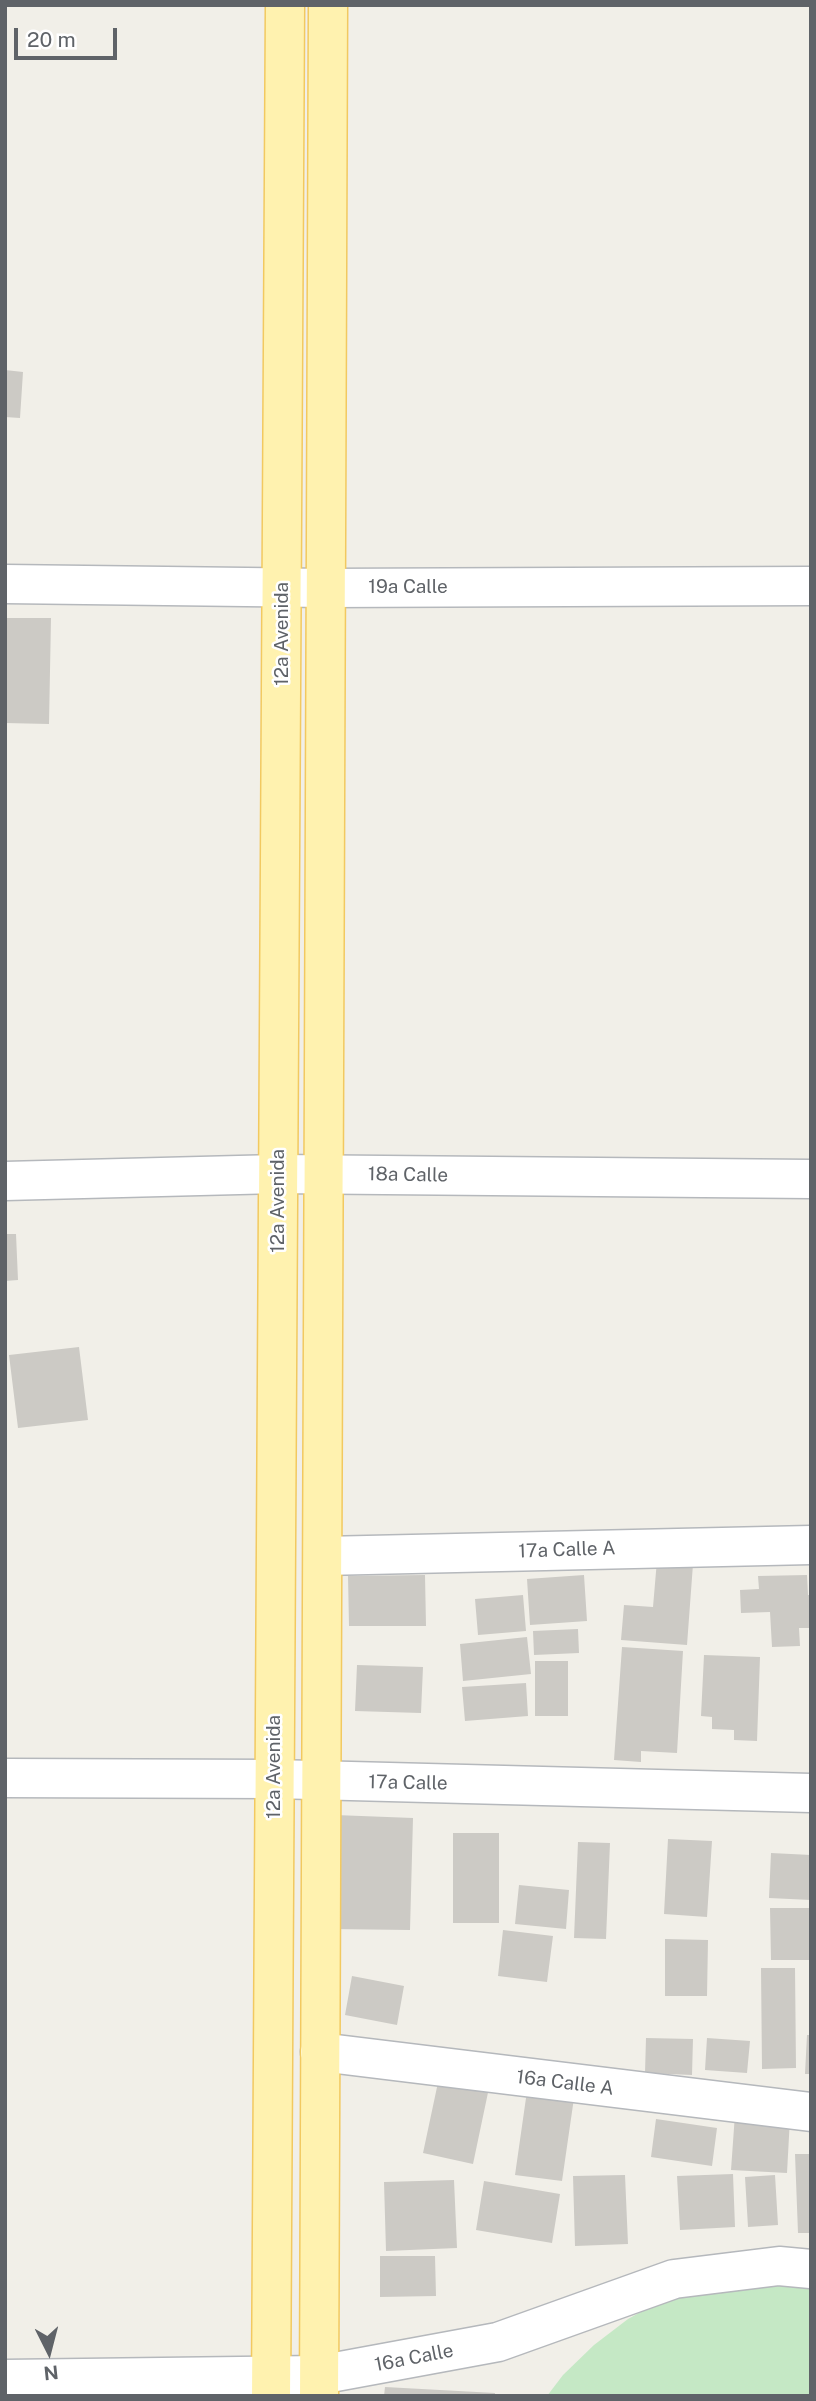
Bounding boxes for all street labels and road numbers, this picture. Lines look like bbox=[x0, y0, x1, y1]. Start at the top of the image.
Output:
street label: 19a Calle bbox=[368, 576, 448, 598]
street label: 12a Avenida bbox=[271, 582, 293, 686]
street label: 12a Avenida bbox=[267, 1149, 289, 1253]
street label: 18a Calle bbox=[368, 1163, 448, 1187]
street label: 17a Calle A bbox=[518, 1537, 616, 1563]
street label: 12a Avenida bbox=[263, 1715, 285, 1819]
street label: 17a Calle bbox=[368, 1771, 448, 1795]
street label: 16a Calle A bbox=[515, 2066, 615, 2100]
street label: 16a Calle bbox=[373, 2339, 455, 2377]

